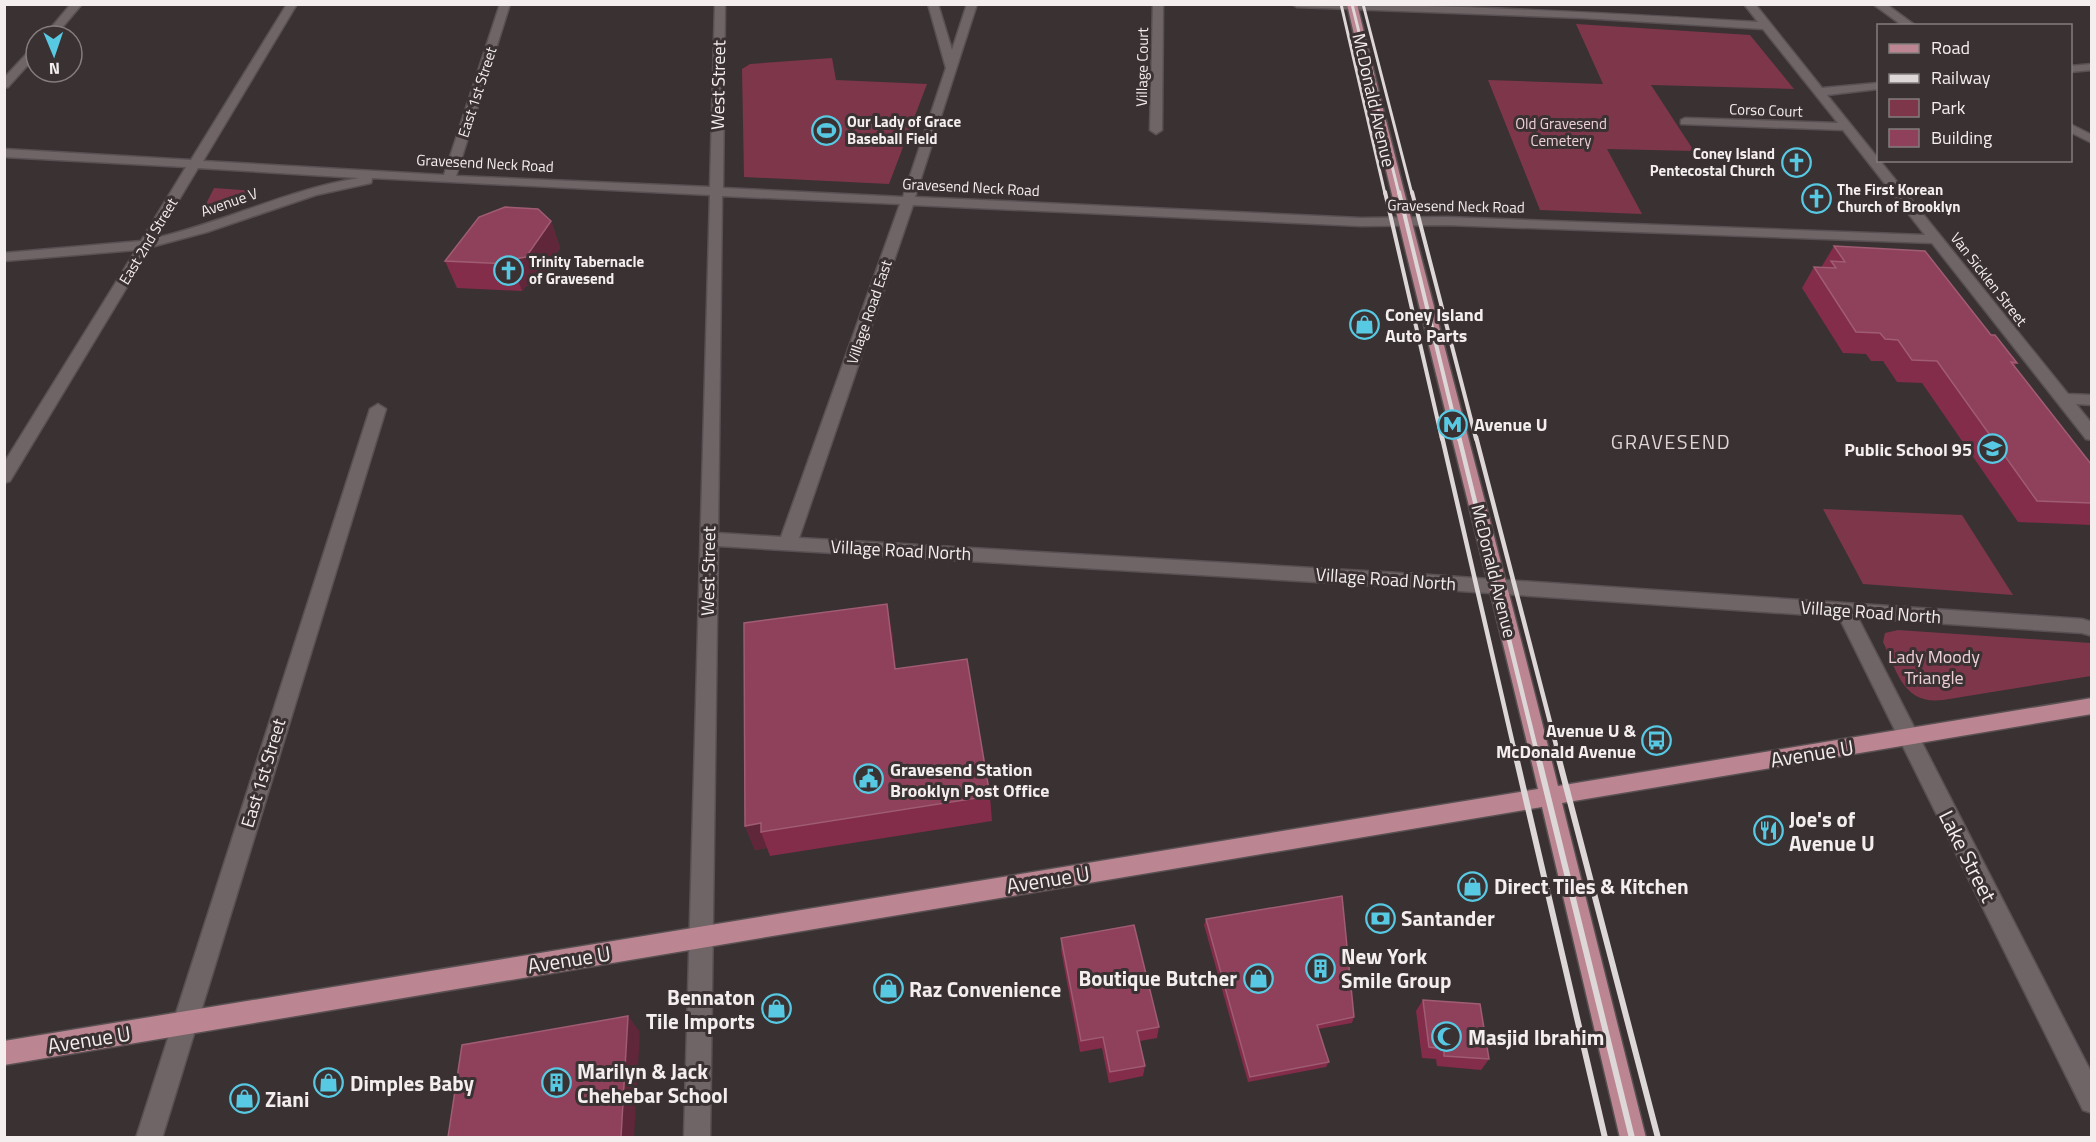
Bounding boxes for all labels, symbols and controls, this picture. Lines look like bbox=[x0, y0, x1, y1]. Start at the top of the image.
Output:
north arrow bbox=[24, 24, 84, 84]
legend bbox=[1877, 24, 2072, 162]
street label: Village Court bbox=[1130, 26, 1154, 107]
street label: McDonald Avenue bbox=[1345, 30, 1403, 170]
text: Road bbox=[1931, 34, 1970, 61]
street label: West Street bbox=[704, 39, 732, 130]
street label: East 1st Street bbox=[452, 43, 503, 140]
text: N bbox=[49, 57, 60, 81]
text: Railway bbox=[1931, 64, 1991, 91]
text: Park bbox=[1931, 94, 1966, 121]
street label: Corso Court bbox=[1729, 97, 1804, 123]
place label: Our Lady of Grace Baseball Field bbox=[847, 110, 961, 150]
park label: Old Gravesend Cemetery bbox=[1515, 112, 1607, 152]
sports icon: Our Lady of Grace Baseball Field bbox=[810, 114, 842, 146]
text: Building bbox=[1931, 124, 1992, 151]
place label: Coney Island Pentecostal Church bbox=[1650, 142, 1775, 182]
church icon: Coney Island Pentecostal Church bbox=[1780, 146, 1812, 178]
street label: Gravesend Neck Road bbox=[416, 148, 554, 178]
street label: Gravesend Neck Road bbox=[902, 172, 1040, 202]
place label: The First Korean Church of Brooklyn bbox=[1837, 178, 1960, 218]
street label: Avenue V bbox=[197, 181, 261, 222]
church icon: The First Korean Church of Brooklyn bbox=[1800, 182, 1832, 214]
street label: East 2nd Street bbox=[113, 193, 183, 289]
street label: Gravesend Neck Road bbox=[1387, 193, 1525, 219]
street label: Van Sicklen Street bbox=[1945, 227, 2033, 331]
place label: Trinity Tabernacle of Gravesend bbox=[529, 250, 645, 290]
church icon: Trinity Tabernacle of Gravesend bbox=[492, 254, 524, 286]
street label: Village Road East bbox=[840, 256, 898, 367]
place label: Coney Island Auto Parts bbox=[1385, 301, 1484, 349]
shop icon: Coney Island Auto Parts bbox=[1348, 308, 1380, 340]
metro station icon: Avenue U bbox=[1437, 408, 1469, 440]
place label: Avenue U bbox=[1474, 411, 1547, 438]
district label: GRAVESEND bbox=[1611, 426, 1731, 457]
school or university icon: Public School 95 bbox=[1977, 433, 2009, 465]
place label: Public School 95 bbox=[1844, 436, 1972, 463]
street label: McDonald Avenue bbox=[1464, 501, 1524, 641]
street label: West Street bbox=[694, 525, 722, 616]
street label: Village Road North bbox=[830, 533, 972, 567]
street label: Village Road North bbox=[1315, 561, 1457, 597]
street label: Village Road North bbox=[1800, 594, 1942, 630]
park label: Lady Moody Triangle bbox=[1888, 643, 1980, 691]
street label: East 1st Street bbox=[234, 714, 293, 831]
place label: Avenue U & McDonald Avenue bbox=[1496, 717, 1636, 765]
bus stop icon: Avenue U & McDonald Avenue bbox=[1641, 724, 1673, 756]
street label: Avenue U bbox=[1768, 731, 1856, 775]
place label: Gravesend Station Brooklyn Post Office bbox=[890, 756, 1049, 804]
public building icon: Gravesend Station Brooklyn Post Office bbox=[853, 763, 885, 795]
place label: Joe's of Avenue U bbox=[1789, 803, 1875, 859]
street label: Lake Street bbox=[1931, 804, 2005, 908]
restaurant icon: Joe's of Avenue U bbox=[1752, 815, 1784, 847]
street label: Avenue U bbox=[1004, 857, 1092, 901]
shop icon: Direct Tiles & Kitchen bbox=[1457, 870, 1489, 902]
place label: Direct Tiles & Kitchen bbox=[1494, 870, 1689, 902]
bank icon: Santander bbox=[1364, 902, 1396, 934]
place label: Santander bbox=[1401, 902, 1495, 934]
street label: Avenue U bbox=[525, 937, 613, 981]
place label: New York Smile Group bbox=[1341, 940, 1451, 996]
building icon: New York Smile Group bbox=[1304, 952, 1336, 984]
place label: Boutique Butcher bbox=[1078, 962, 1237, 994]
shop icon: Boutique Butcher bbox=[1242, 962, 1274, 994]
shop icon: Raz Convenience bbox=[872, 973, 904, 1005]
place label: Raz Convenience bbox=[909, 973, 1061, 1005]
place label: Bennaton Tile Imports bbox=[646, 981, 755, 1037]
shop icon: Bennaton Tile Imports bbox=[760, 993, 792, 1025]
street label: Avenue U bbox=[45, 1017, 133, 1061]
mosque icon: Masjid Ibrahim bbox=[1431, 1021, 1463, 1053]
place label: Masjid Ibrahim bbox=[1468, 1021, 1604, 1053]
place label: Marilyn & Jack Chehebar School bbox=[577, 1055, 728, 1111]
shop icon: Dimples Baby bbox=[313, 1067, 345, 1099]
place label: Dimples Baby bbox=[350, 1067, 475, 1099]
building icon: Marilyn & Jack Chehebar School bbox=[540, 1067, 572, 1099]
shop icon: Ziani bbox=[228, 1083, 260, 1115]
place label: Ziani bbox=[265, 1083, 309, 1115]

